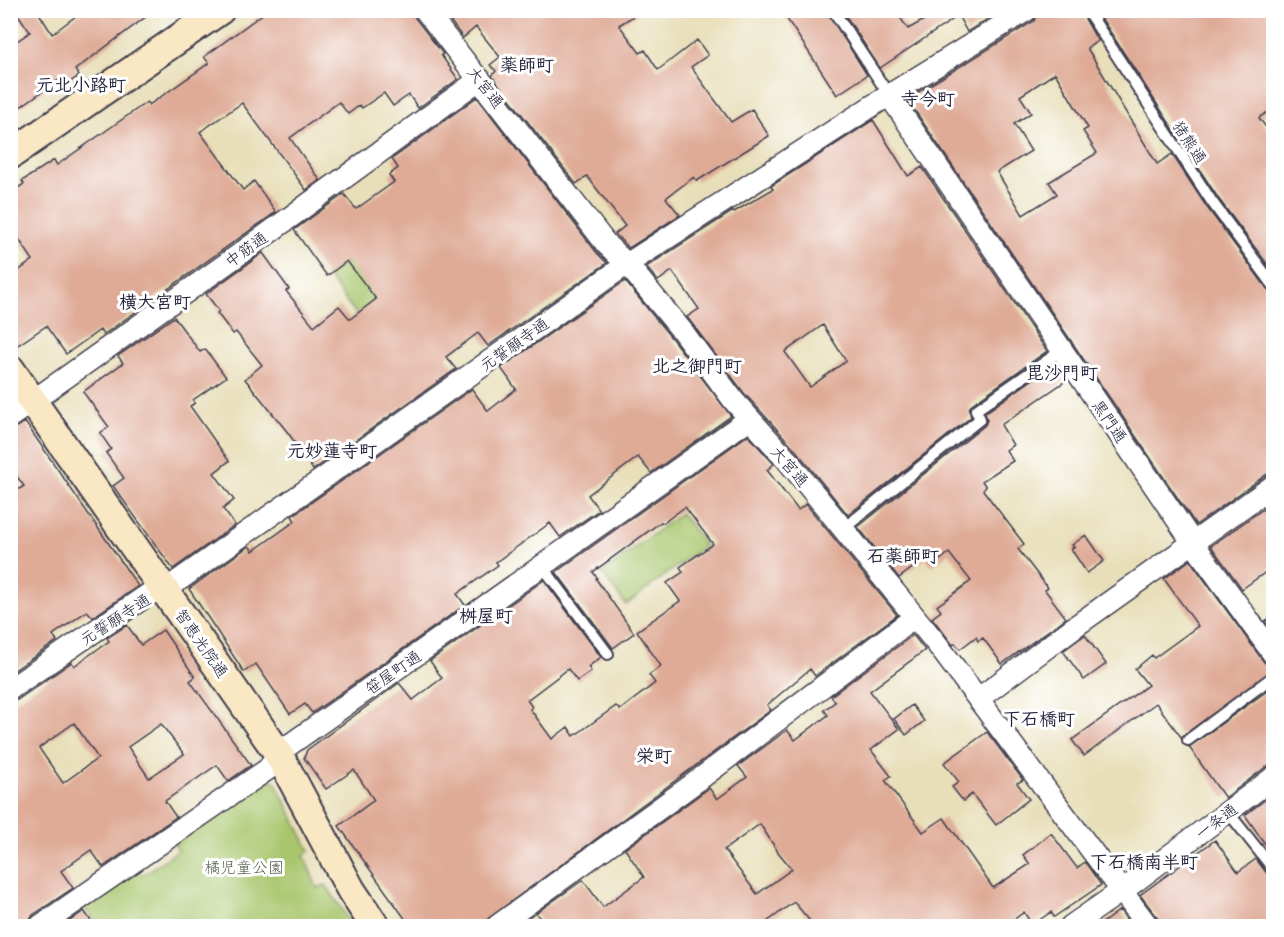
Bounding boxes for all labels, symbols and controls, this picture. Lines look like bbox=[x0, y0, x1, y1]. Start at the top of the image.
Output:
district label: 薬師町 bbox=[500, 55, 554, 76]
street label: 大宮通 bbox=[463, 63, 507, 113]
district label: 元北小路町 bbox=[36, 75, 126, 96]
district label: 寺今町 bbox=[901, 89, 955, 110]
street label: 猪熊通 bbox=[1168, 118, 1210, 168]
street label: 中筋通 bbox=[222, 228, 272, 272]
district label: 横大宮町 bbox=[119, 292, 191, 313]
street label: 元誓願寺通 bbox=[477, 314, 553, 376]
district label: 北之御門町 bbox=[652, 356, 742, 377]
district label: 毘沙門町 bbox=[1026, 363, 1098, 384]
street label: 黒門通 bbox=[1087, 397, 1130, 447]
district label: 元妙蓮寺町 bbox=[287, 441, 377, 462]
street label: 大宮通 bbox=[766, 443, 812, 491]
district label: 石薬師町 bbox=[867, 546, 939, 567]
street label: 元誓願寺通 bbox=[77, 591, 155, 650]
street label: 智恵光院通 bbox=[170, 606, 232, 682]
district label: 桝屋町 bbox=[459, 606, 513, 627]
street label: 笹屋町通 bbox=[362, 647, 426, 699]
district label: 下石橋町 bbox=[1003, 709, 1075, 730]
district label: 栄町 bbox=[636, 746, 672, 767]
street label: 一条通 bbox=[1192, 800, 1242, 844]
district label: 下石橋南半町 bbox=[1090, 852, 1198, 873]
park label: 橘児童公園 bbox=[204, 859, 284, 878]

